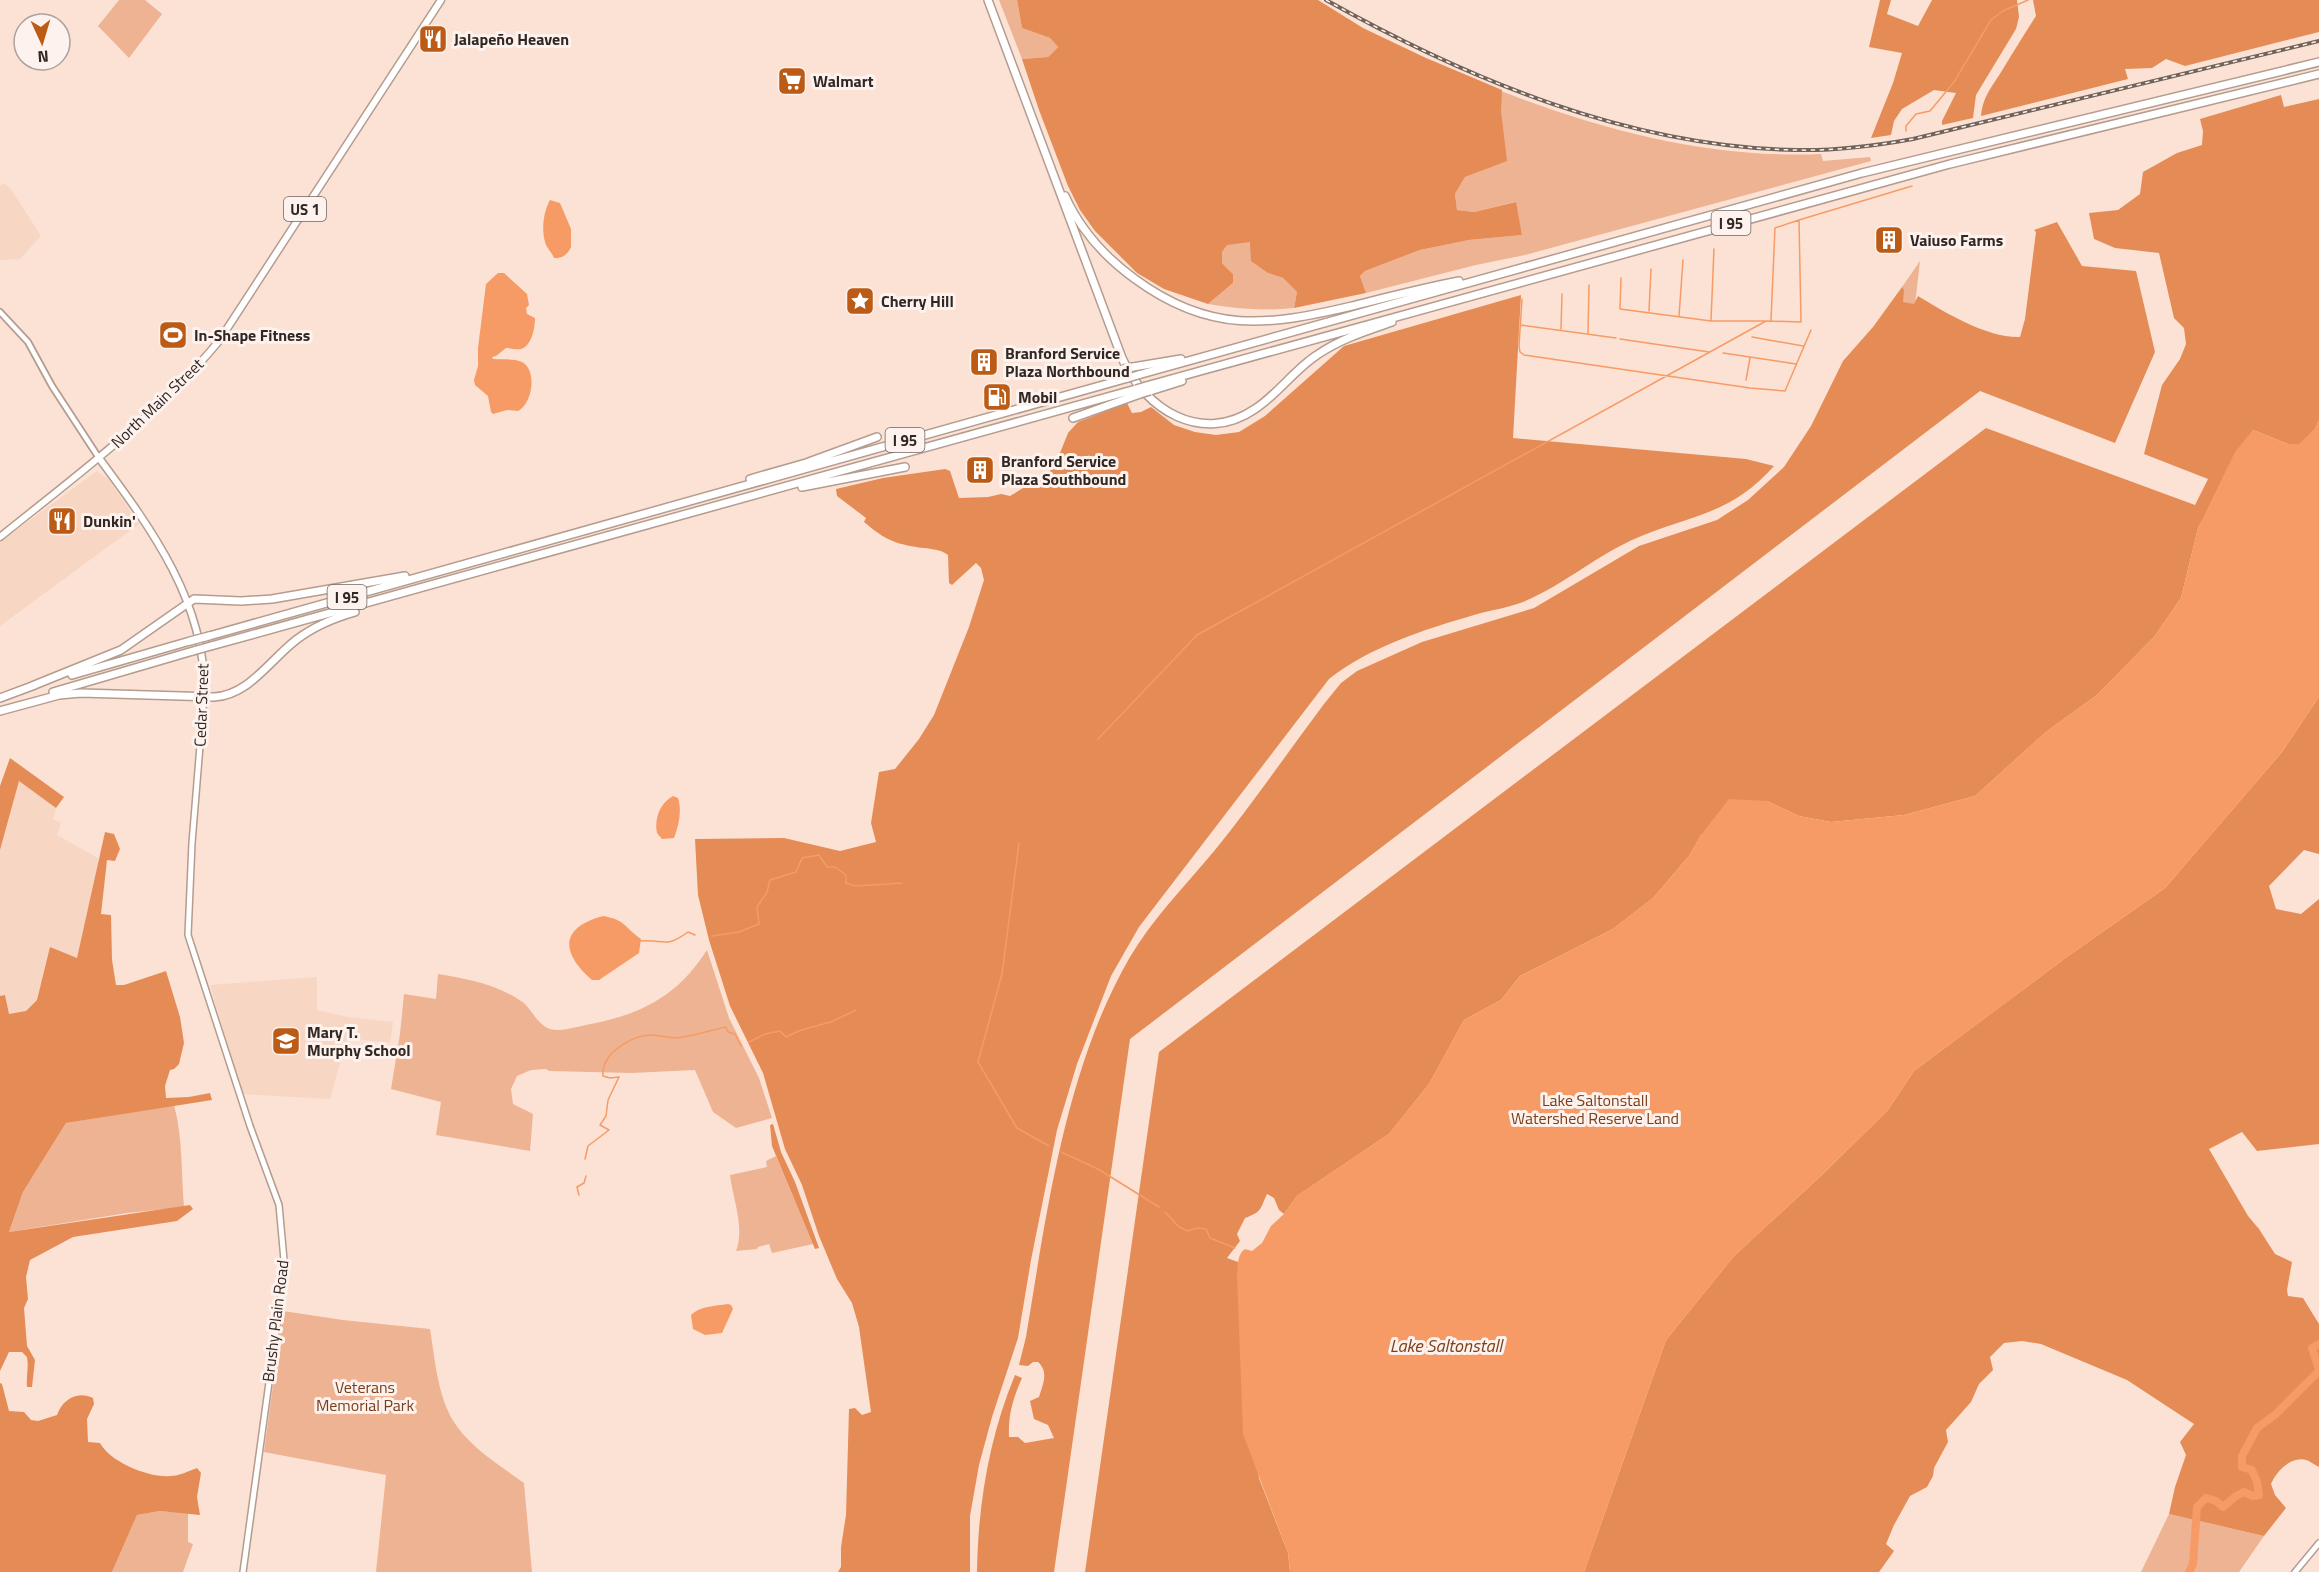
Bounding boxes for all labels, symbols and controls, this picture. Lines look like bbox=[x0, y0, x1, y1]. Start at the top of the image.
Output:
north arrow bbox=[12, 12, 72, 72]
restaurant icon: Jalapeño Heaven bbox=[417, 23, 449, 55]
place label: Jalapeño Heaven bbox=[454, 27, 569, 51]
text: N bbox=[37, 45, 49, 69]
supermarket icon: Walmart bbox=[776, 65, 808, 97]
place label: Walmart bbox=[813, 69, 874, 93]
road number: US 1 bbox=[284, 197, 326, 221]
road number: I 95 bbox=[1712, 211, 1750, 235]
building icon: Vaiuso Farms bbox=[1873, 224, 1905, 256]
place label: Vaiuso Farms bbox=[1910, 228, 2003, 252]
place icon: Cherry Hill bbox=[844, 285, 876, 317]
place label: Cherry Hill bbox=[881, 289, 954, 313]
sports icon: In-Shape Fitness bbox=[157, 319, 189, 351]
place label: In-Shape Fitness bbox=[194, 323, 310, 347]
place label: Branford Service Plaza Northbound bbox=[1005, 341, 1130, 383]
building icon: Branford Service Plaza Northbound bbox=[968, 346, 1000, 378]
street label: North Main Street bbox=[105, 352, 209, 454]
fuel station icon: Mobil bbox=[981, 381, 1013, 413]
place label: Mobil bbox=[1018, 385, 1057, 409]
road number: I 95 bbox=[886, 428, 924, 452]
place label: Branford Service Plaza Southbound bbox=[1001, 449, 1126, 491]
building icon: Branford Service Plaza Southbound bbox=[964, 454, 996, 486]
restaurant icon: Dunkin' bbox=[46, 505, 78, 537]
place label: Dunkin' bbox=[83, 509, 136, 533]
road number: I 95 bbox=[328, 585, 366, 609]
street label: Cedar Street bbox=[188, 663, 214, 747]
place label: Mary T. Murphy School bbox=[307, 1020, 411, 1062]
school or university icon: Mary T. Murphy School bbox=[270, 1025, 302, 1057]
park label: Lake Saltonstall Watershed Reserve Land bbox=[1511, 1088, 1679, 1130]
street label: Brushy Plain Road bbox=[256, 1259, 294, 1383]
water label: Lake Saltonstall bbox=[1390, 1332, 1504, 1359]
park label: Veterans Memorial Park bbox=[316, 1375, 414, 1417]

